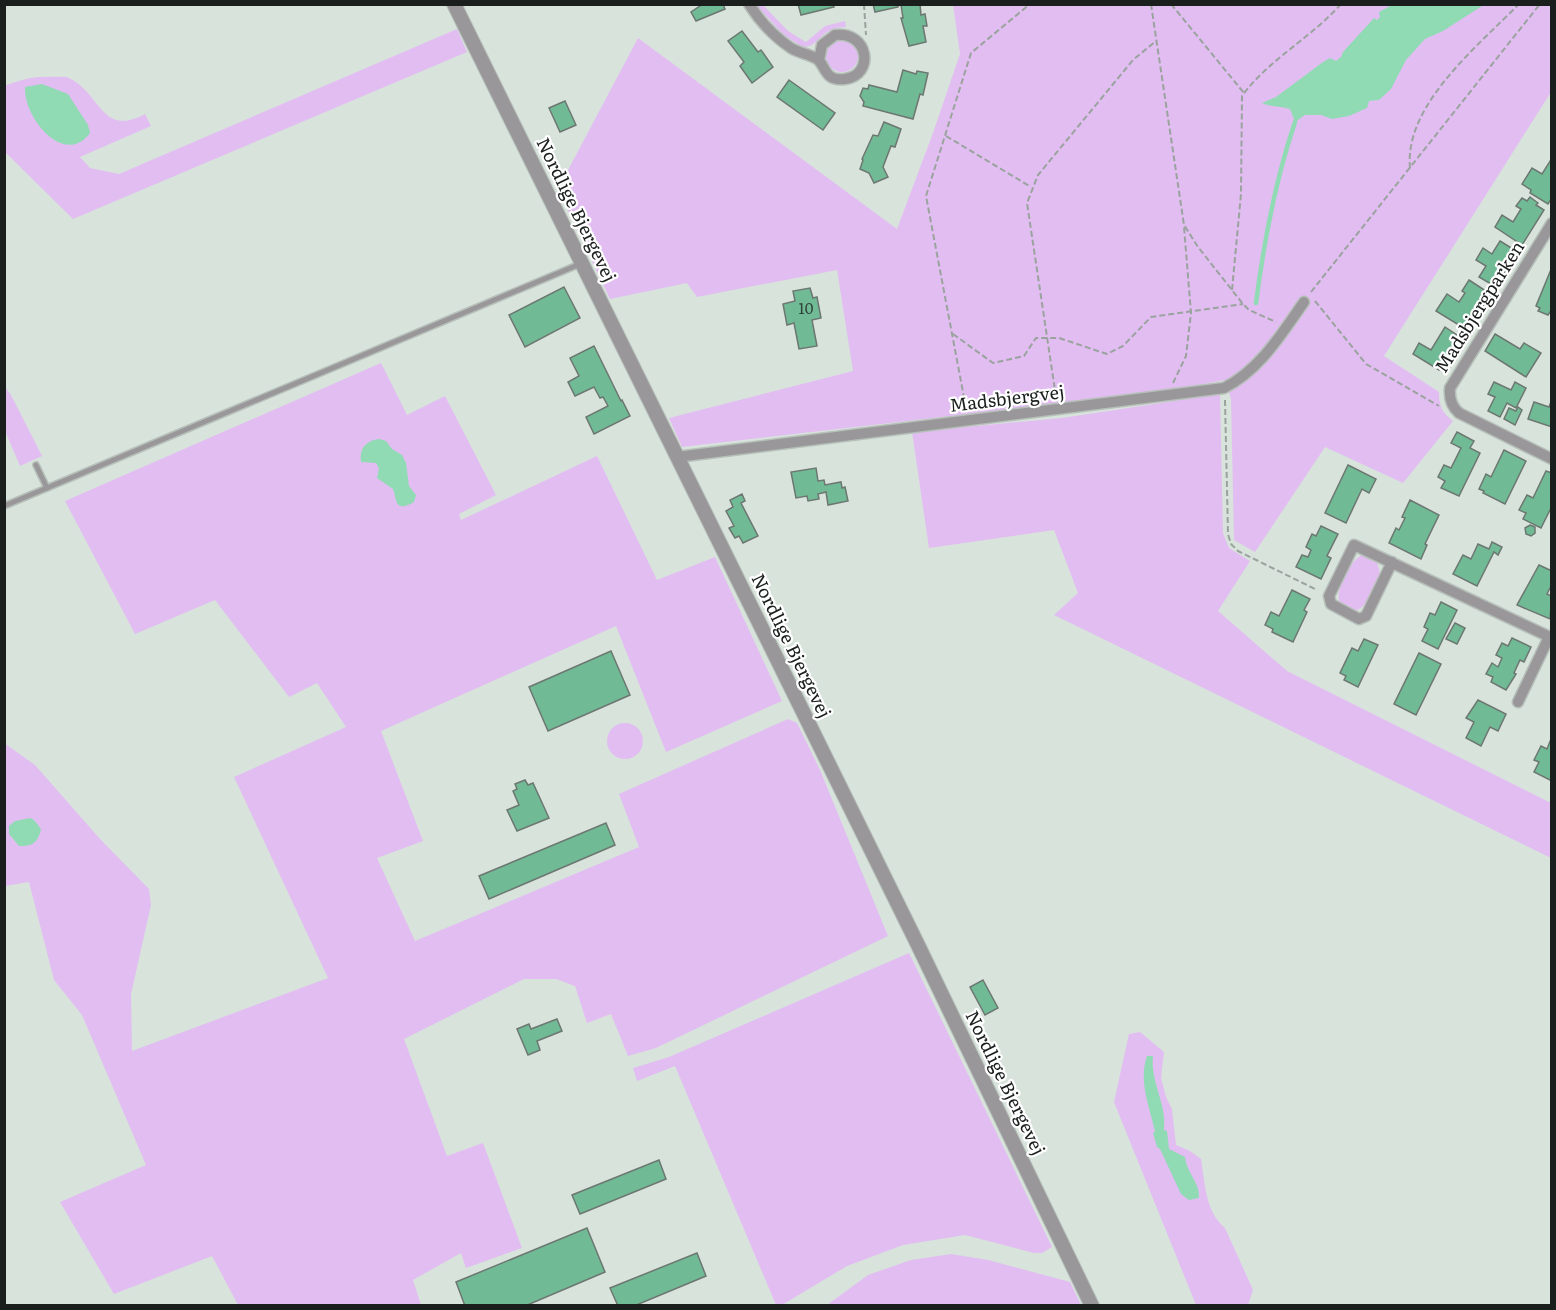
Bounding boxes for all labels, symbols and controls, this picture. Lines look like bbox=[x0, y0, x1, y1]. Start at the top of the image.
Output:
street label: Nordlige Bjergevej bbox=[531, 133, 624, 286]
street label: Madsbjergparken bbox=[1427, 235, 1530, 377]
house number: 10 bbox=[799, 296, 814, 319]
street label: Madsbjergvej bbox=[948, 377, 1066, 418]
street label: Nordlige Bjergevej bbox=[746, 569, 839, 722]
street label: Nordlige Bjergevej bbox=[960, 1006, 1053, 1159]

